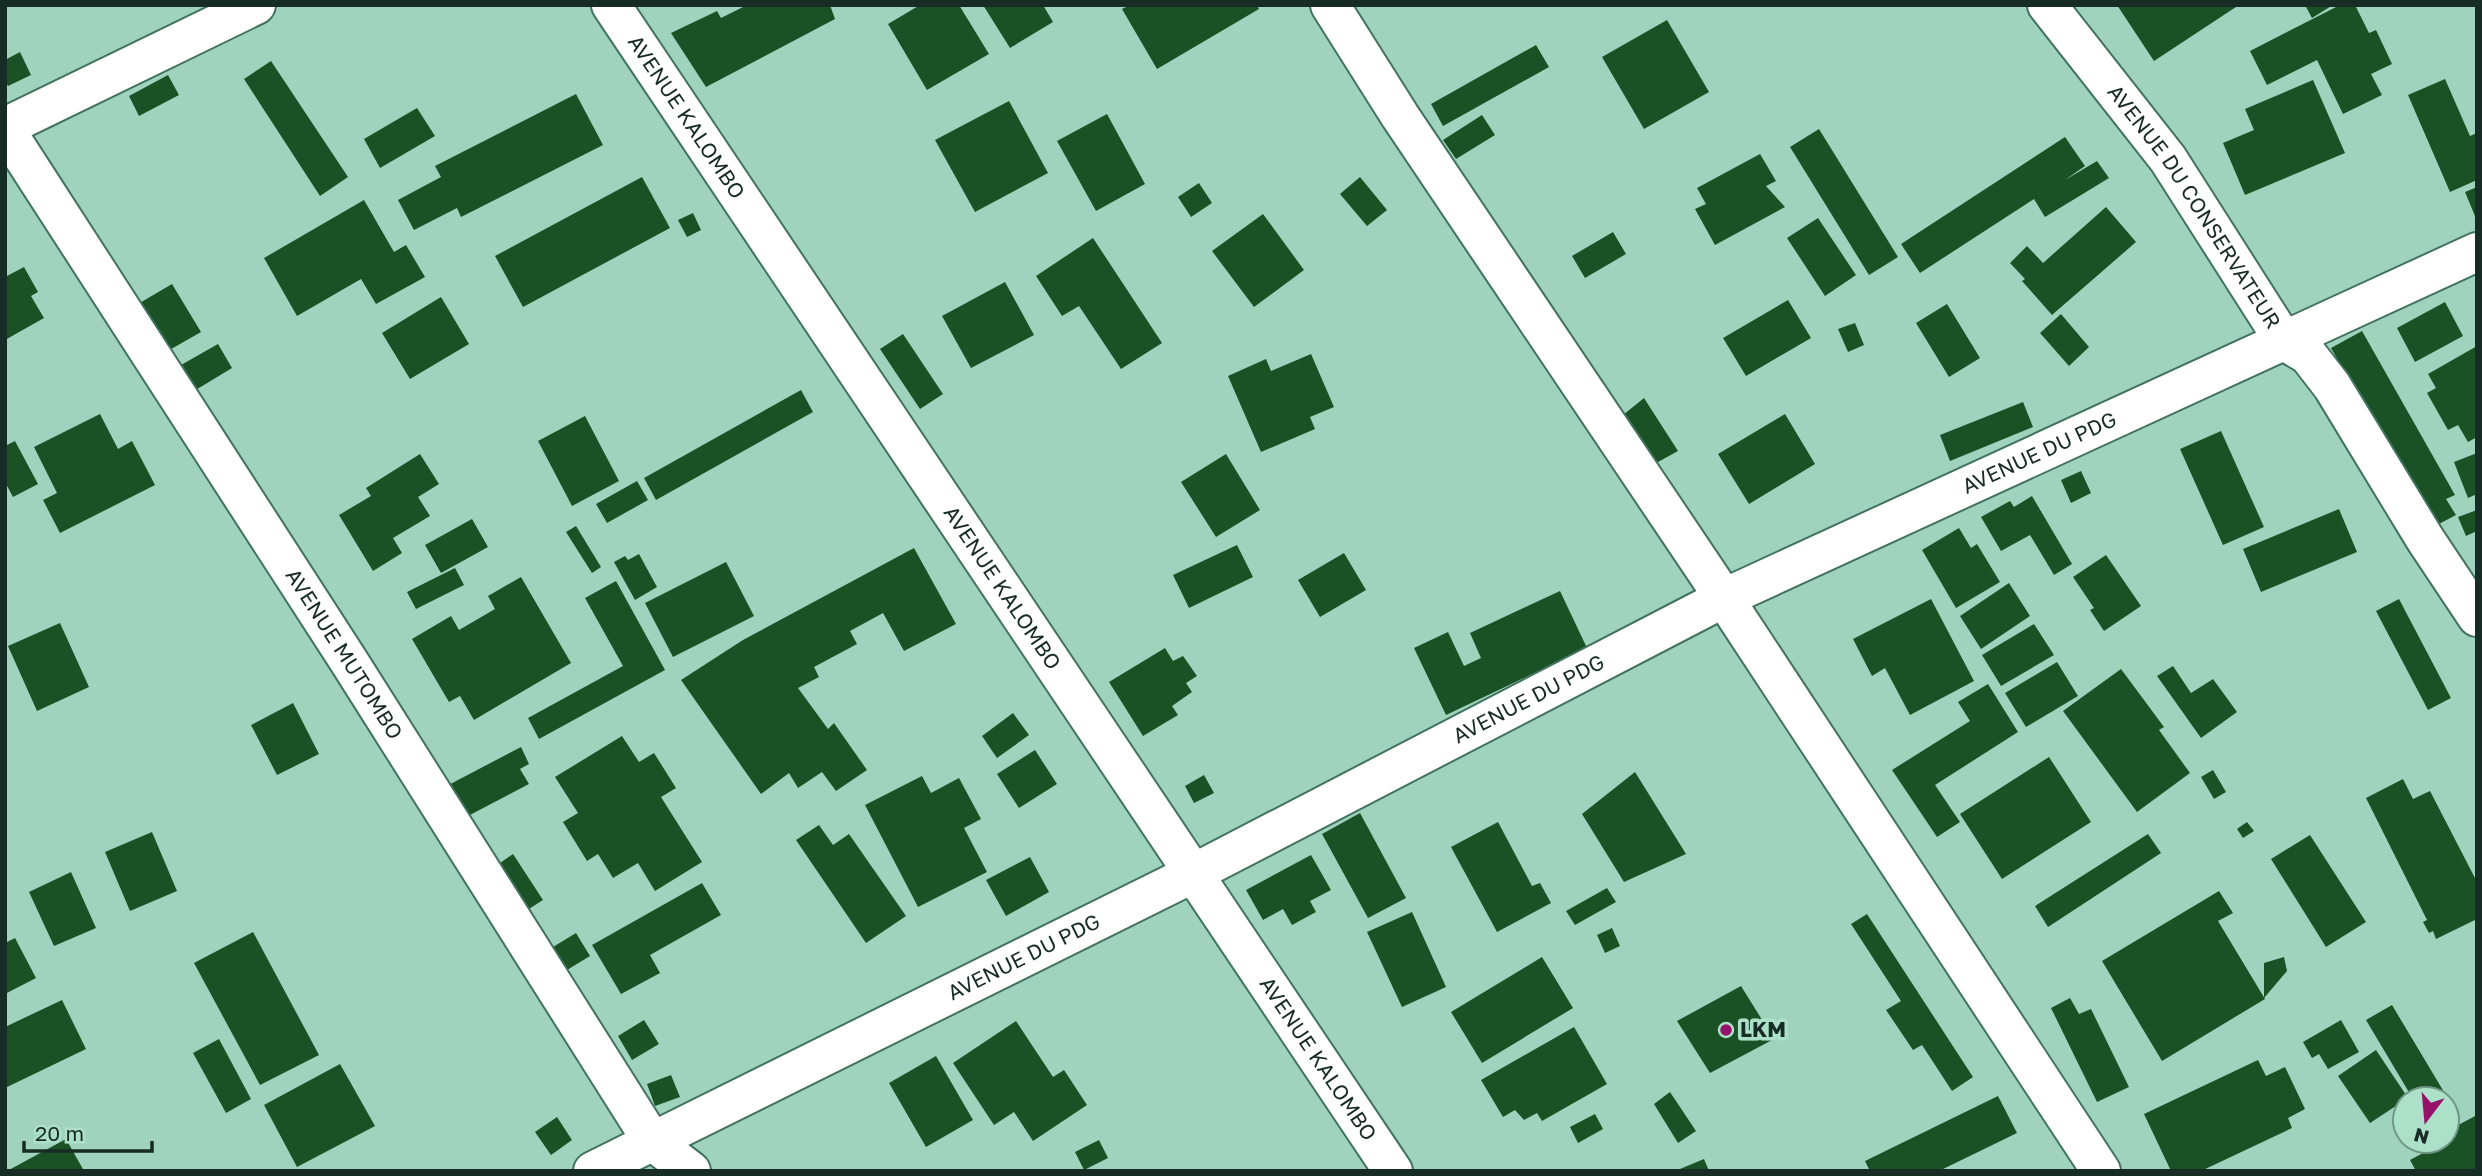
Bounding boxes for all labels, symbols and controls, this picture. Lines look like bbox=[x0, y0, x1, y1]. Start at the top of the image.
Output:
street label: AVENUE KALOMBO bbox=[623, 30, 751, 203]
street label: AVENUE DU CONSERVATEUR bbox=[2103, 79, 2287, 333]
street label: AVENUE DU PDG bbox=[1958, 405, 2120, 499]
street label: AVENUE KALOMBO bbox=[939, 501, 1067, 674]
street label: AVENUE MUTOMBO bbox=[280, 563, 409, 744]
street label: AVENUE DU PDG bbox=[1448, 648, 1608, 748]
street label: AVENUE DU PDG bbox=[943, 908, 1104, 1005]
street label: AVENUE KALOMBO bbox=[1254, 972, 1383, 1145]
place label: LKM bbox=[1740, 1016, 1786, 1042]
marker: LKM bbox=[1718, 1022, 1734, 1038]
north arrow bbox=[2391, 1085, 2461, 1155]
scale bar bbox=[24, 1110, 152, 1154]
text: 20 m bbox=[35, 1120, 84, 1146]
text: N bbox=[2411, 1124, 2431, 1150]

